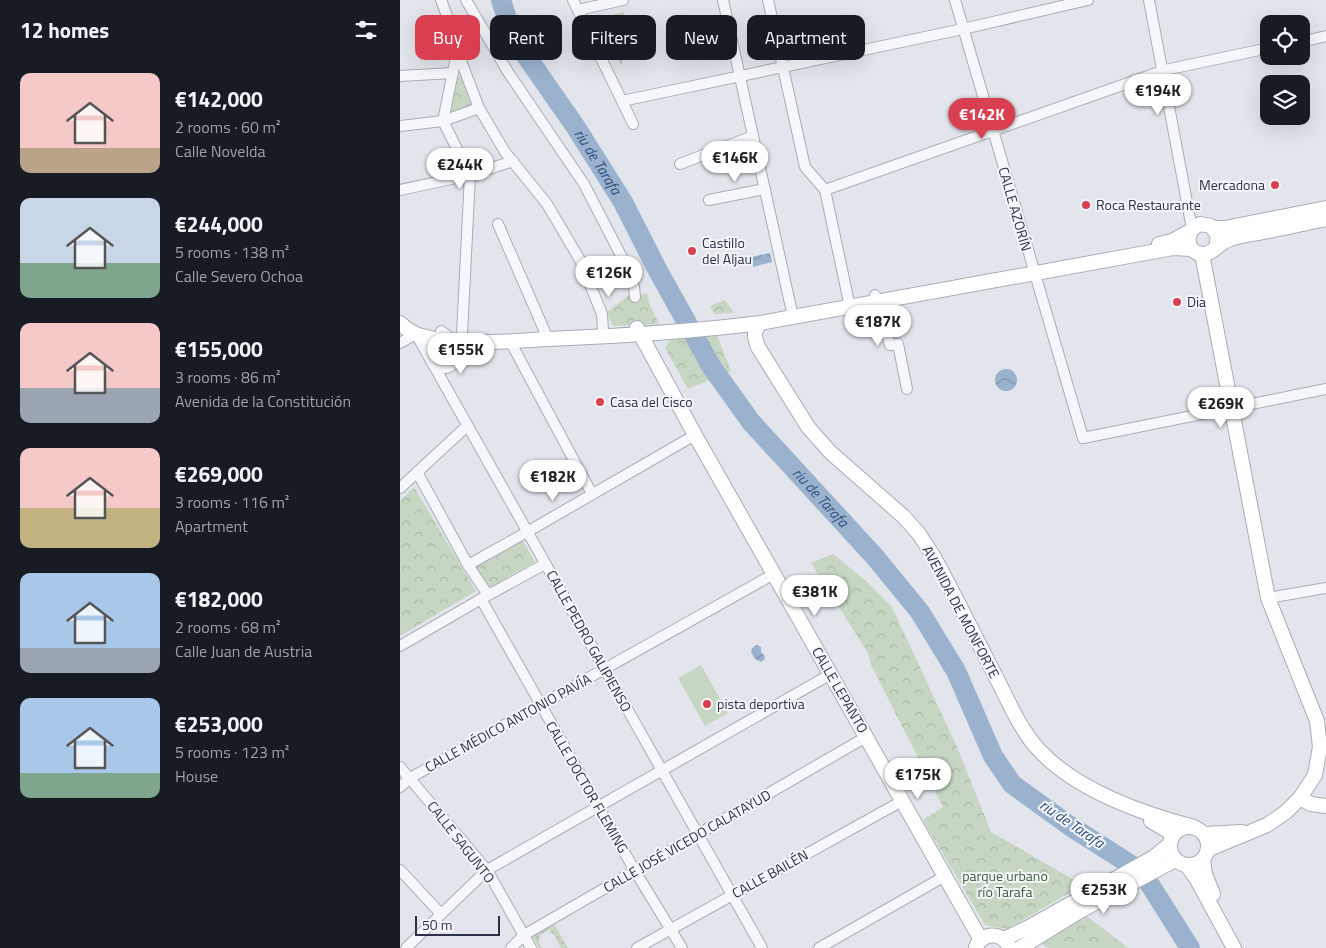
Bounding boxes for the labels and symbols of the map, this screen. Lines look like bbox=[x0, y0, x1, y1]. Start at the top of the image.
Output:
pin: €194K bbox=[1123, 74, 1193, 116]
pin: €142K bbox=[947, 98, 1017, 140]
water label: riu de Tarafa bbox=[569, 124, 628, 200]
pin: €146K bbox=[700, 140, 770, 183]
pin: €244K bbox=[425, 148, 495, 190]
street label: CALLE AZORÍN bbox=[993, 164, 1038, 253]
place label: Mercadona bbox=[1199, 174, 1265, 195]
marker: Mercadona bbox=[1269, 179, 1281, 191]
place label: Roca Restaurante bbox=[1096, 194, 1201, 215]
marker: Roca Restaurante bbox=[1080, 199, 1092, 211]
place label: Castillo del Aljau bbox=[702, 232, 752, 269]
marker: Castillo del Aljau bbox=[686, 245, 698, 257]
pin: €126K bbox=[574, 256, 644, 298]
place label: Dia bbox=[1187, 291, 1206, 312]
marker: Dia bbox=[1171, 296, 1183, 308]
pin: €187K bbox=[843, 304, 913, 347]
pin: €155K bbox=[426, 332, 496, 375]
pin: €269K bbox=[1186, 386, 1256, 429]
place label: Casa del Cisco bbox=[610, 391, 693, 412]
marker: Casa del Cisco bbox=[594, 396, 606, 408]
pin: €182K bbox=[518, 460, 588, 502]
water label: riu de Tarafa bbox=[787, 462, 855, 533]
street label: AVENIDA DE MONFORTE bbox=[918, 542, 1005, 682]
street label: CALLE PEDRO GALIPIENSO bbox=[542, 566, 637, 715]
pin: €381K bbox=[780, 574, 850, 617]
street label: CALLE LEPANTO bbox=[807, 643, 874, 737]
street label: CALLE MÉDICO ANTONIO PAVÍA bbox=[421, 668, 595, 777]
place label: pista deportiva bbox=[717, 693, 805, 714]
marker: pista deportiva bbox=[701, 698, 713, 710]
street label: CALLE DOCTOR FLEMING bbox=[541, 717, 634, 857]
pin: €175K bbox=[883, 758, 953, 800]
street label: CALLE JOSÉ VICEDO CALATAYUD bbox=[599, 784, 774, 897]
water label: riu de Tarafa bbox=[1035, 793, 1111, 855]
street label: CALLE SAGUNTO bbox=[423, 796, 500, 887]
street label: CALLE BAILÉN bbox=[728, 844, 812, 903]
park label: parque urbano río Tarafa bbox=[962, 865, 1048, 902]
pin: €253K bbox=[1069, 872, 1139, 915]
scale bar bbox=[415, 913, 500, 936]

